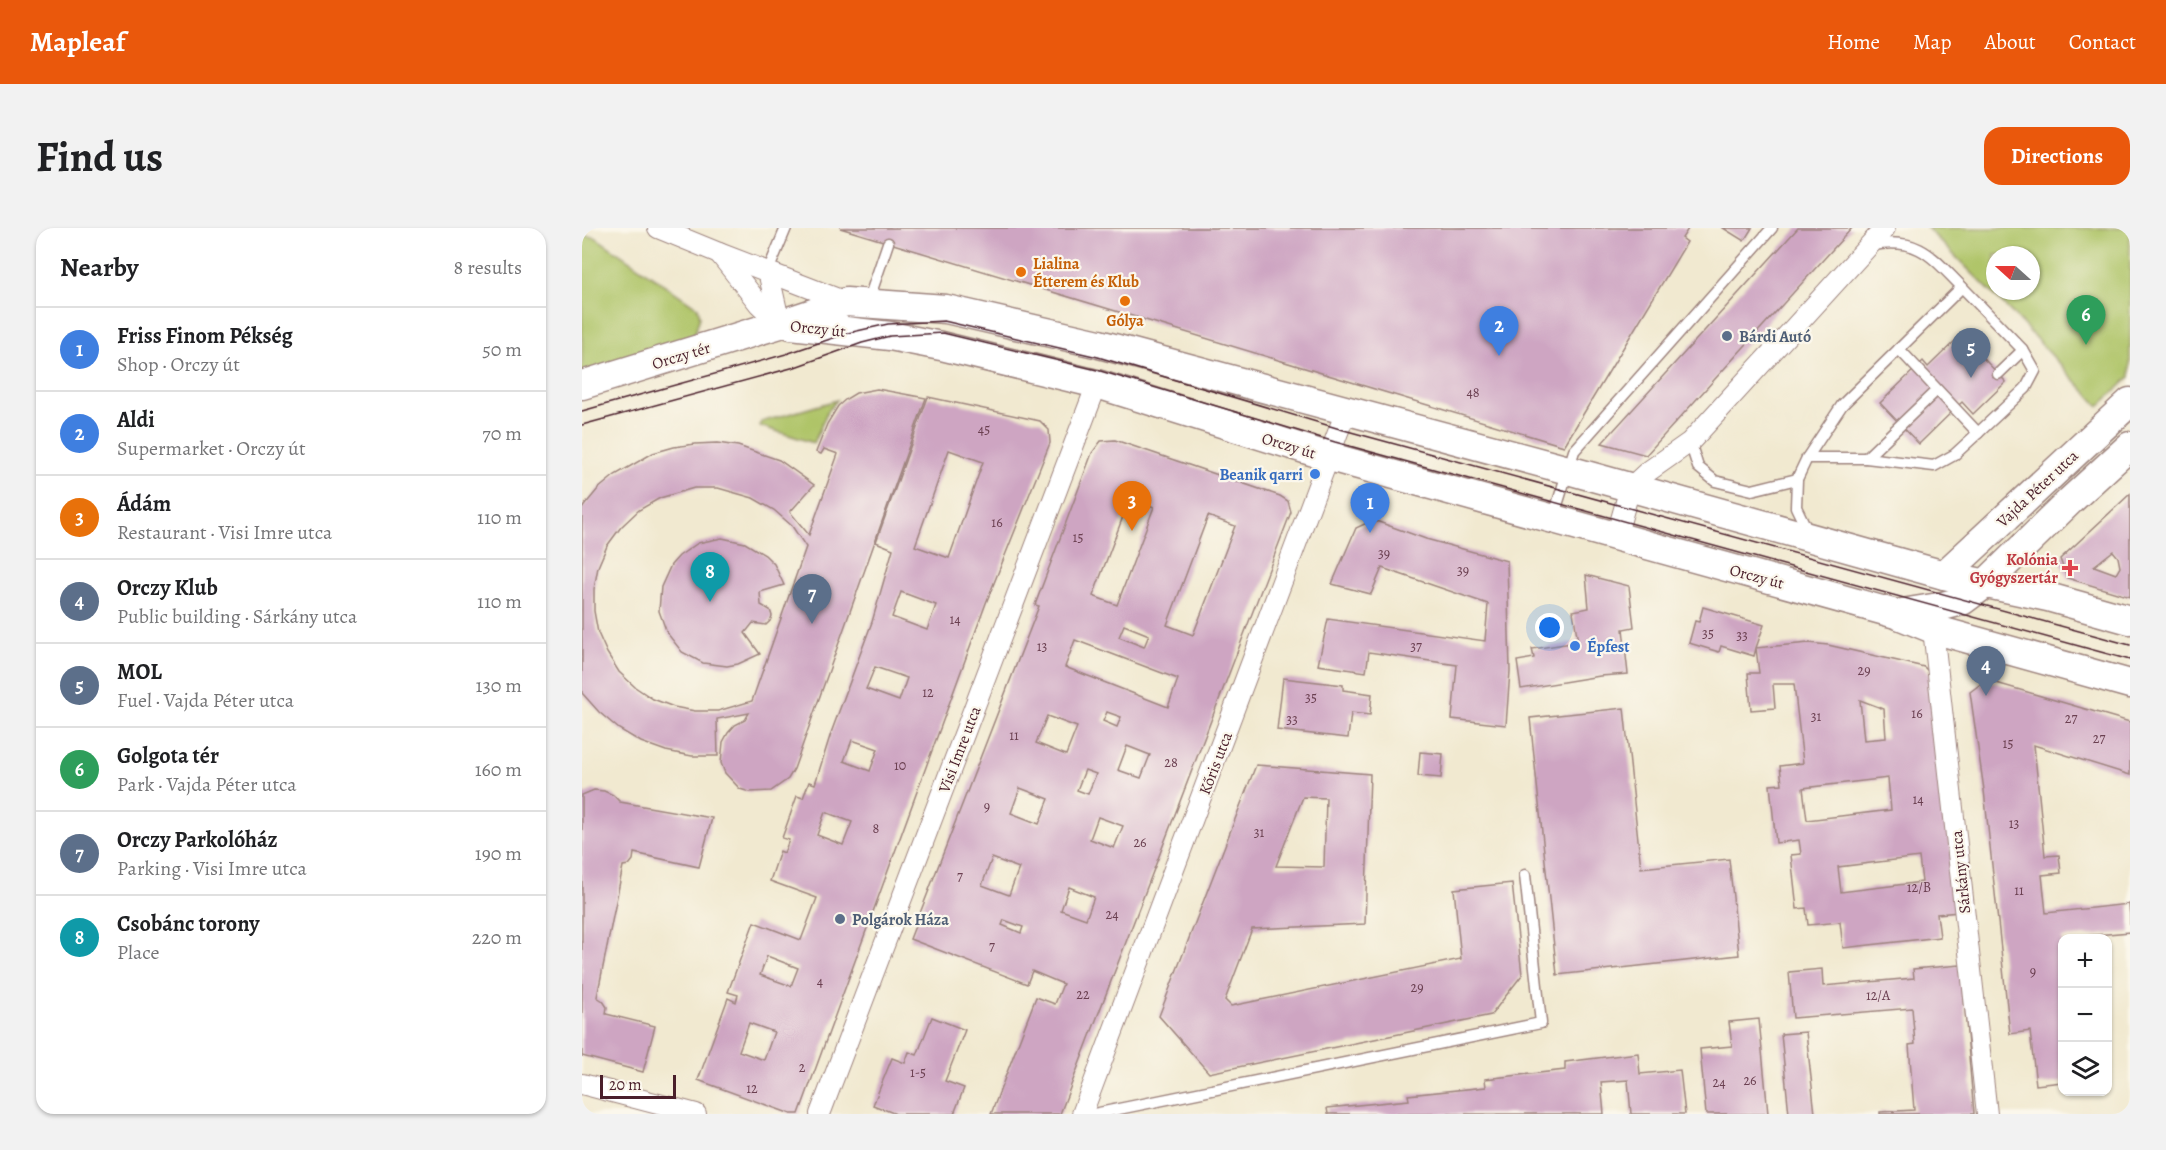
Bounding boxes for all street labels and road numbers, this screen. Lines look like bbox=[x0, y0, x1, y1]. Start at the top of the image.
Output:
street label: Orczy út bbox=[789, 315, 847, 343]
street label: Orczy tér bbox=[649, 337, 713, 375]
street label: Orczy út bbox=[1259, 427, 1318, 465]
street label: Vajda Péter utca bbox=[1991, 445, 2084, 533]
street label: Orczy út bbox=[1727, 559, 1786, 595]
street label: Visi Imre utca bbox=[933, 702, 987, 797]
street label: Kőris utca bbox=[1194, 728, 1238, 798]
street label: Sárkány utca bbox=[1946, 829, 1976, 915]

